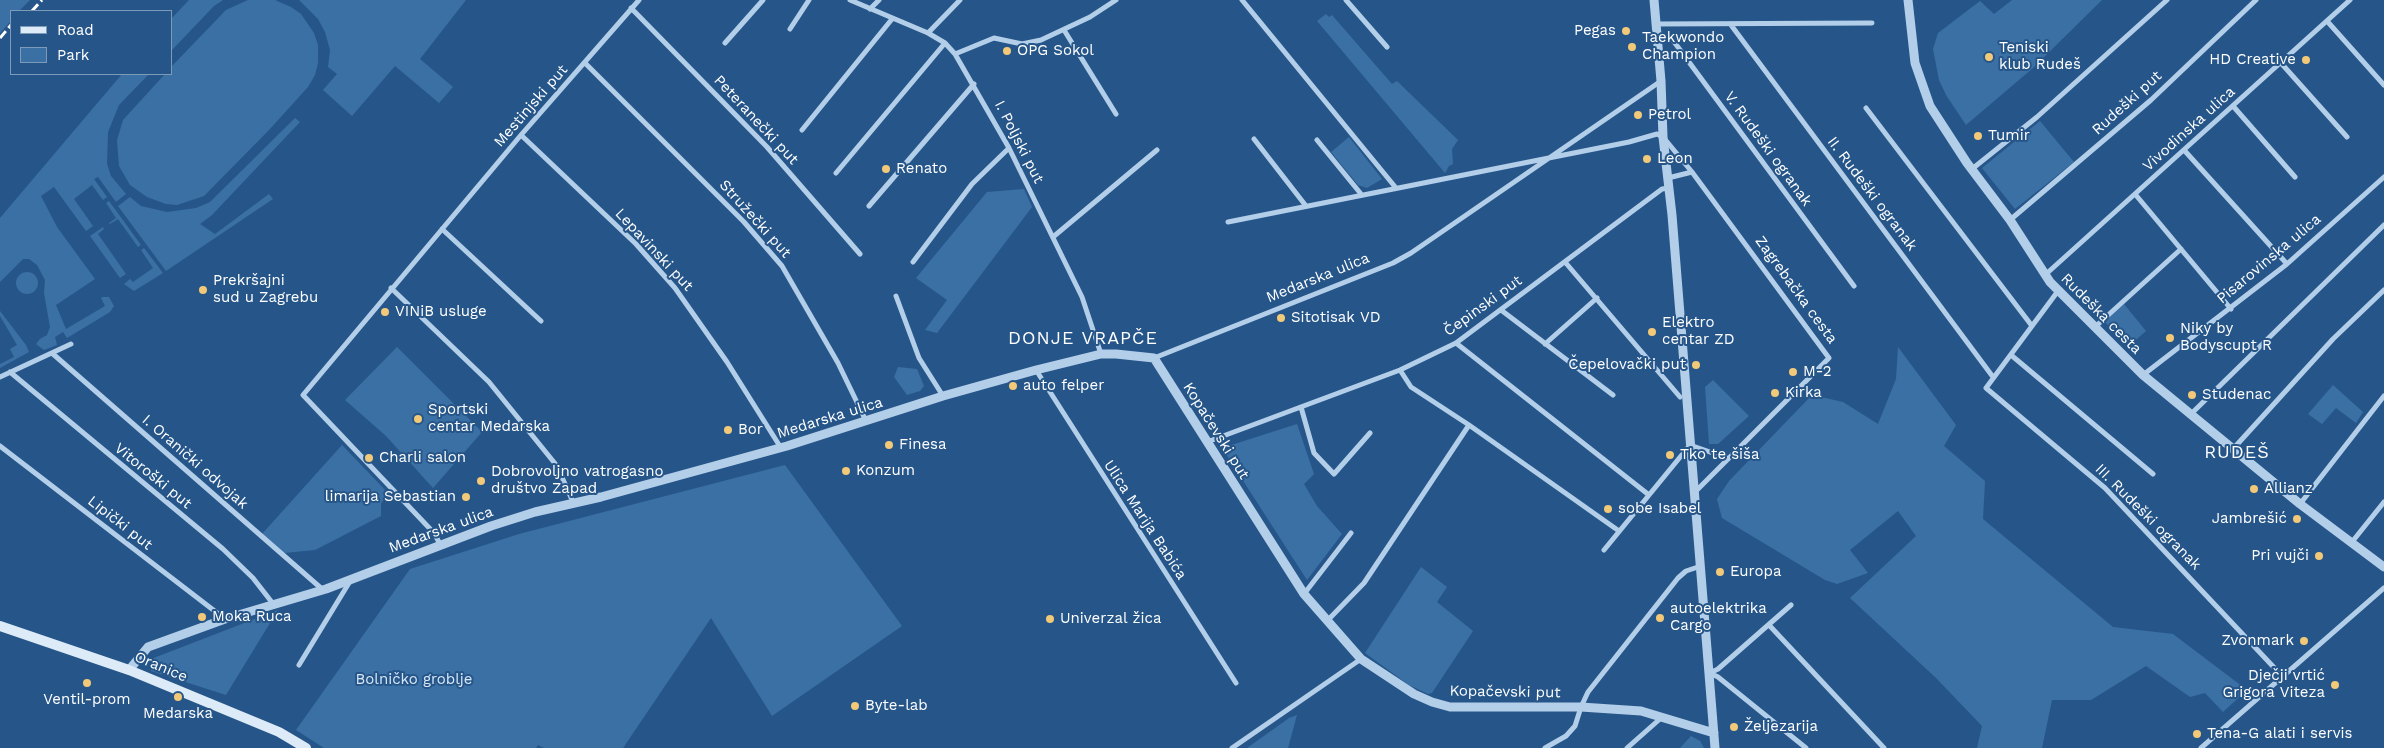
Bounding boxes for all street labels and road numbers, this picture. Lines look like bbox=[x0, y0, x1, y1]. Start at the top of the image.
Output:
street label: Mestinjski put bbox=[490, 61, 572, 151]
street label: Rudeški put bbox=[2088, 67, 2166, 139]
street label: Peteranečki put bbox=[710, 72, 802, 168]
street label: Vivodinska ulica bbox=[2139, 83, 2239, 175]
street label: V. Rudeški ogranak bbox=[1720, 88, 1816, 210]
street label: I. Poljski put bbox=[990, 98, 1048, 186]
street label: II. Rudeški ogranak bbox=[1823, 133, 1921, 255]
street label: Stružečki put bbox=[715, 176, 795, 262]
street label: Lepavinski put bbox=[611, 205, 697, 295]
street label: Pisarovinska ulica bbox=[2213, 210, 2325, 308]
street label: Zagrebačka cesta bbox=[1751, 233, 1841, 347]
street label: Medarska ulica bbox=[1264, 249, 1372, 307]
street label: Rudeška cesta bbox=[2057, 270, 2145, 358]
street label: Čepinski put bbox=[1440, 272, 1526, 340]
street label: Kopačevski put bbox=[1179, 379, 1253, 483]
street label: Medarska ulica bbox=[775, 393, 885, 443]
street label: I. Oranički odvojak bbox=[138, 411, 252, 513]
street label: Vitoroški put bbox=[111, 439, 195, 513]
street label: Ulica Marija Babića bbox=[1100, 457, 1190, 583]
street label: III. Rudeški ogranak bbox=[2091, 460, 2205, 574]
street label: Lipički put bbox=[84, 492, 156, 554]
street label: Medarska ulica bbox=[386, 503, 496, 557]
street label: Oranice bbox=[132, 648, 190, 686]
street label: Kopačevski put bbox=[1449, 682, 1561, 702]

